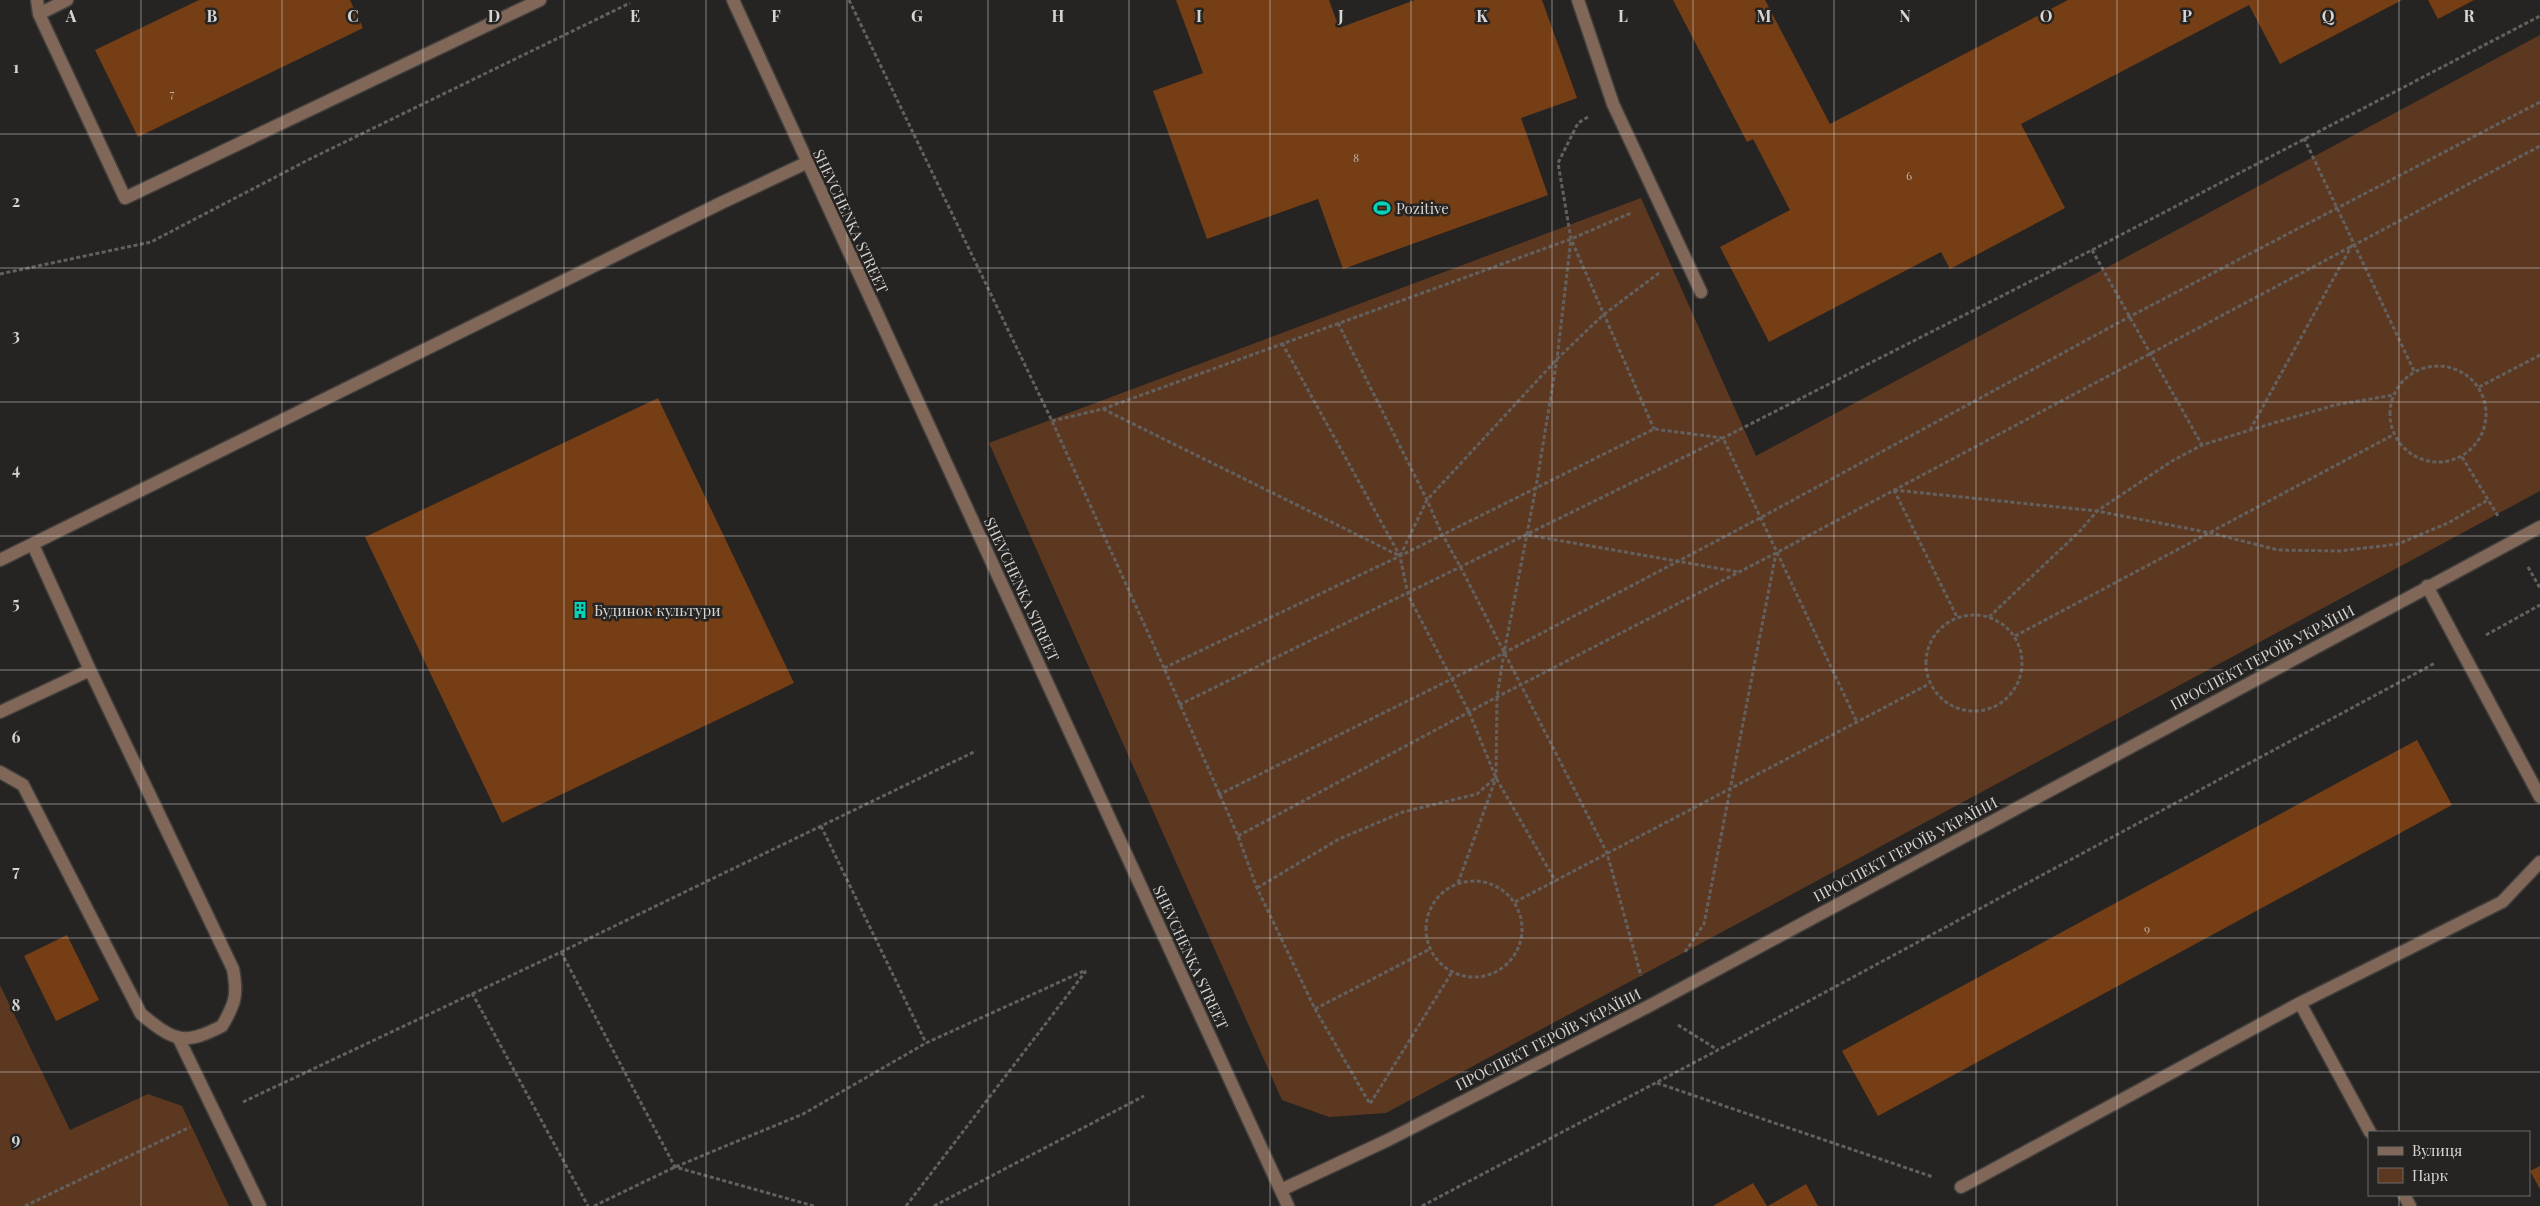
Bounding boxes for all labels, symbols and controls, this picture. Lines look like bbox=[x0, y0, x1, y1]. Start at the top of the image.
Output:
text: A bbox=[65, 5, 77, 26]
text: B bbox=[207, 5, 218, 26]
text: C bbox=[347, 5, 359, 26]
text: D bbox=[488, 5, 500, 26]
text: E bbox=[630, 5, 640, 26]
text: F bbox=[771, 5, 781, 26]
text: G bbox=[911, 5, 923, 26]
text: H bbox=[1052, 5, 1065, 26]
text: I bbox=[1196, 5, 1202, 26]
text: J bbox=[1337, 5, 1344, 26]
text: K bbox=[1476, 5, 1488, 26]
text: L bbox=[1618, 5, 1628, 26]
text: M bbox=[1757, 5, 1772, 26]
text: N bbox=[1899, 5, 1911, 26]
text: O bbox=[2040, 5, 2052, 26]
text: P bbox=[2182, 5, 2192, 26]
text: Q bbox=[2322, 5, 2335, 26]
text: R bbox=[2463, 5, 2475, 26]
text: 1 bbox=[13, 56, 19, 77]
house number: 7 bbox=[170, 85, 175, 101]
street label: SHEVCHENKA STREET bbox=[809, 146, 893, 296]
house number: 8 bbox=[1353, 149, 1359, 165]
house number: 6 bbox=[1906, 167, 1912, 183]
text: 2 bbox=[12, 190, 20, 211]
sports icon: Pozitive bbox=[1372, 198, 1392, 218]
place label: Pozitive bbox=[1396, 198, 1449, 218]
text: 3 bbox=[12, 324, 20, 345]
text: 4 bbox=[12, 458, 20, 479]
street label: SHEVCHENKA STREET bbox=[980, 514, 1064, 664]
text: 5 bbox=[12, 592, 20, 613]
building icon: Будинок культури bbox=[570, 600, 590, 620]
place label: Будинок культури bbox=[594, 600, 721, 620]
street label: ПРОСПЕКТ ГЕРОЇВ УКРАЇНИ bbox=[2166, 600, 2358, 714]
text: 6 bbox=[12, 726, 21, 747]
street label: ПРОСПЕКТ ГЕРОЇВ УКРАЇНИ bbox=[1809, 792, 2001, 906]
text: 7 bbox=[12, 860, 20, 881]
street label: SHEVCHENKA STREET bbox=[1149, 882, 1233, 1032]
house number: 9 bbox=[2144, 920, 2150, 936]
street label: ПРОСПЕКТ ГЕРОЇВ УКРАЇНИ bbox=[1452, 983, 1645, 1095]
text: 8 bbox=[12, 994, 21, 1015]
text: 9 bbox=[12, 1128, 21, 1149]
legend bbox=[2368, 1131, 2530, 1196]
text: Вулиця bbox=[2412, 1140, 2462, 1160]
text: Парк bbox=[2412, 1165, 2448, 1185]

